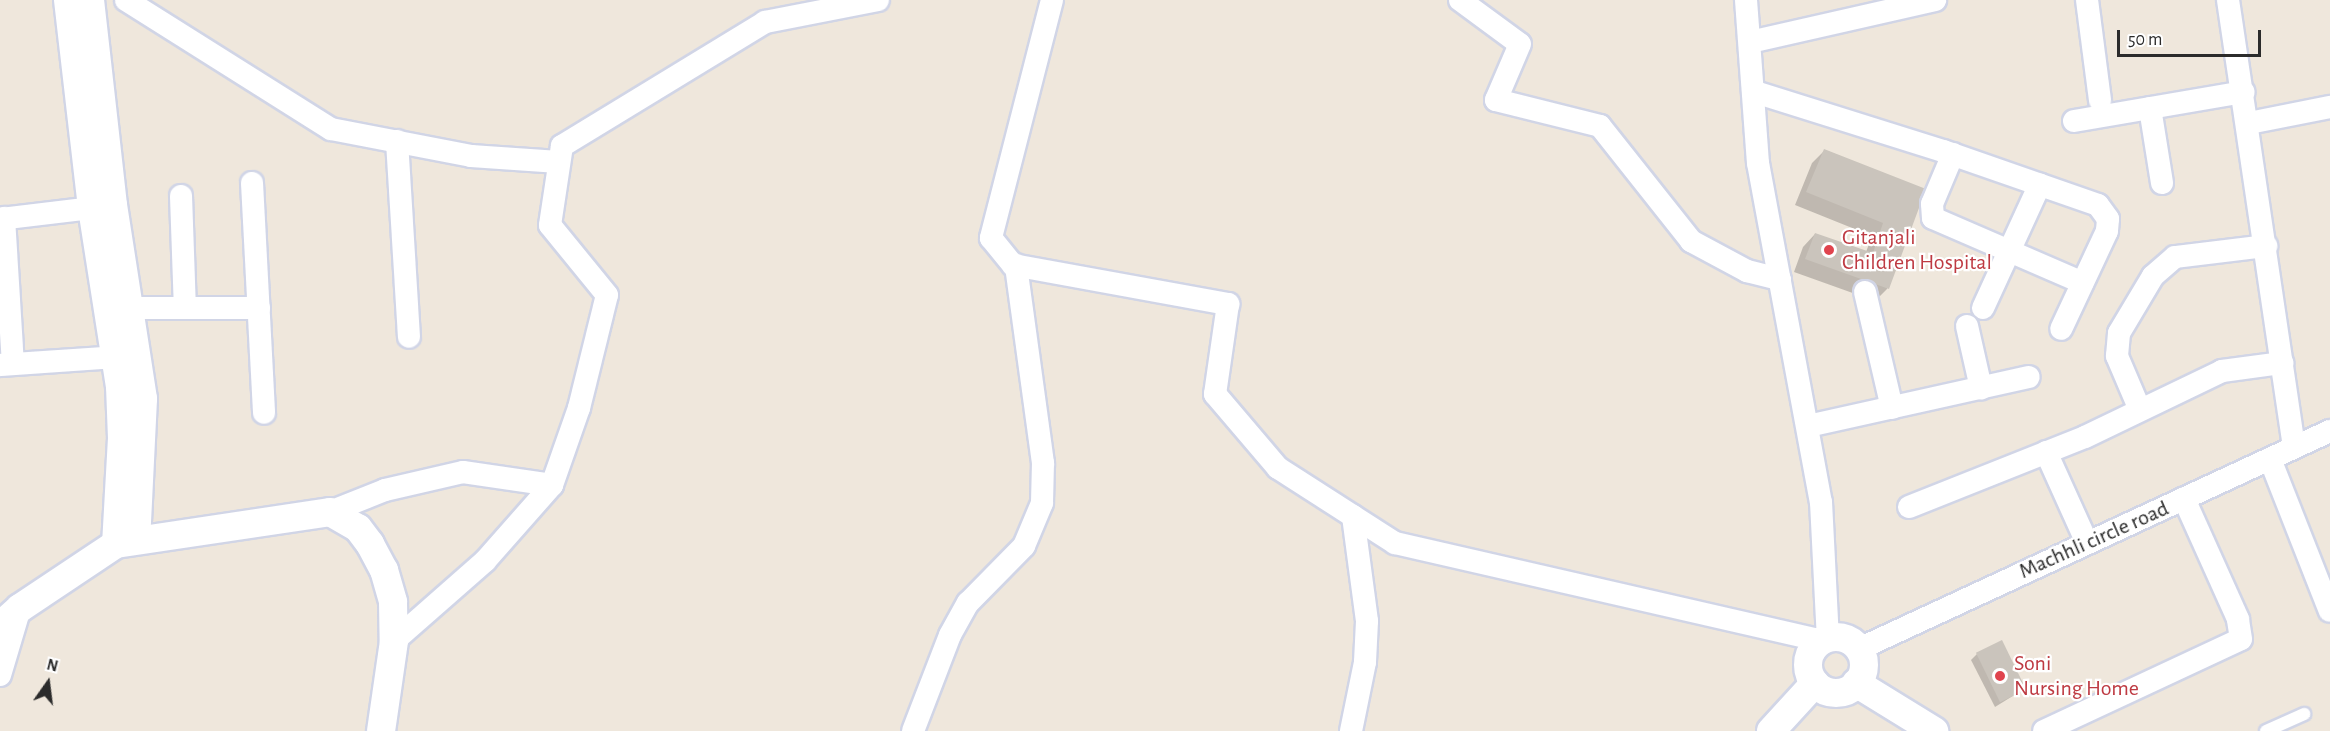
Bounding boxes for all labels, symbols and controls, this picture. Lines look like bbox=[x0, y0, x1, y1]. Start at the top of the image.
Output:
scale bar bbox=[2120, 18, 2264, 56]
text: 50 m bbox=[2128, 31, 2162, 49]
place label: Gitanjali Children Hospital bbox=[1842, 224, 1992, 276]
marker: Gitanjali Children Hospital bbox=[1820, 241, 1838, 259]
street label: Machhli circle road bbox=[2015, 495, 2173, 585]
place label: Soni Nursing Home bbox=[2014, 650, 2139, 702]
north arrow bbox=[18, 653, 78, 713]
text: N bbox=[45, 656, 60, 675]
marker: Soni Nursing Home bbox=[1991, 667, 2009, 685]

